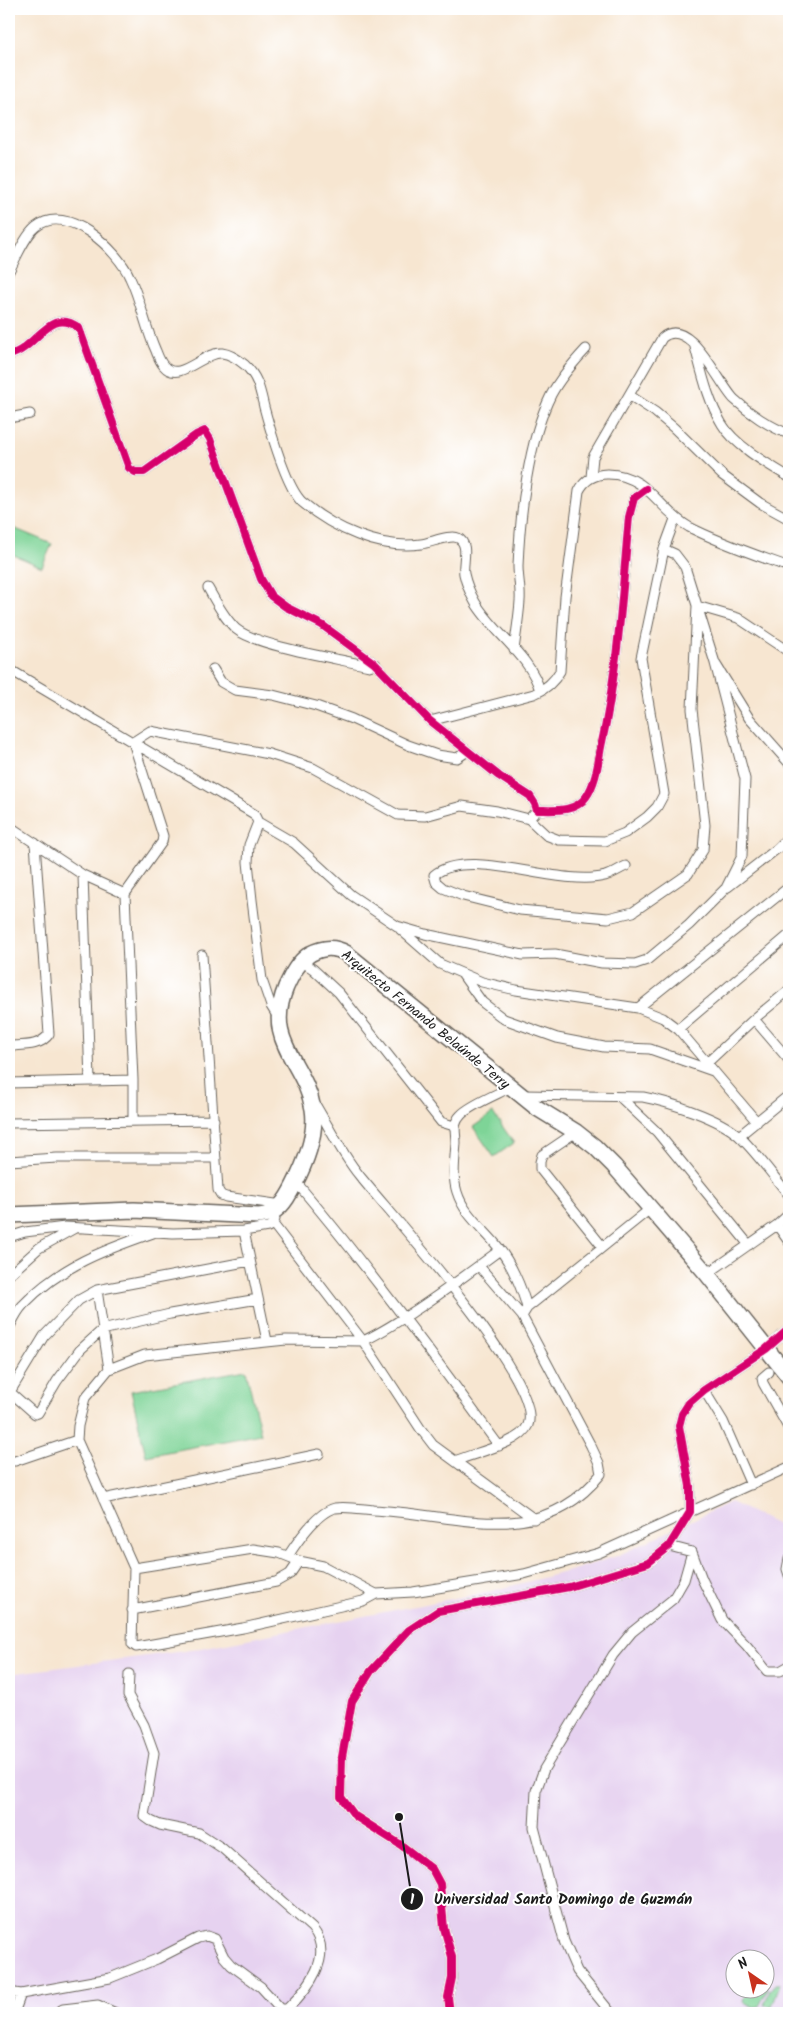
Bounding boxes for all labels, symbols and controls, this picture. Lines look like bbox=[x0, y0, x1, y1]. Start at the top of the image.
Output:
street label: Arquitecto Fernando Belaúnde Terry bbox=[336, 945, 515, 1095]
callout: Universidad Santo Domingo de Guzmán bbox=[399, 1884, 703, 1914]
text: 1 bbox=[410, 1888, 415, 1912]
text: Universidad Santo Domingo de Guzmán bbox=[434, 1888, 692, 1912]
north arrow bbox=[726, 1950, 776, 2000]
text: N bbox=[733, 1952, 753, 1976]

